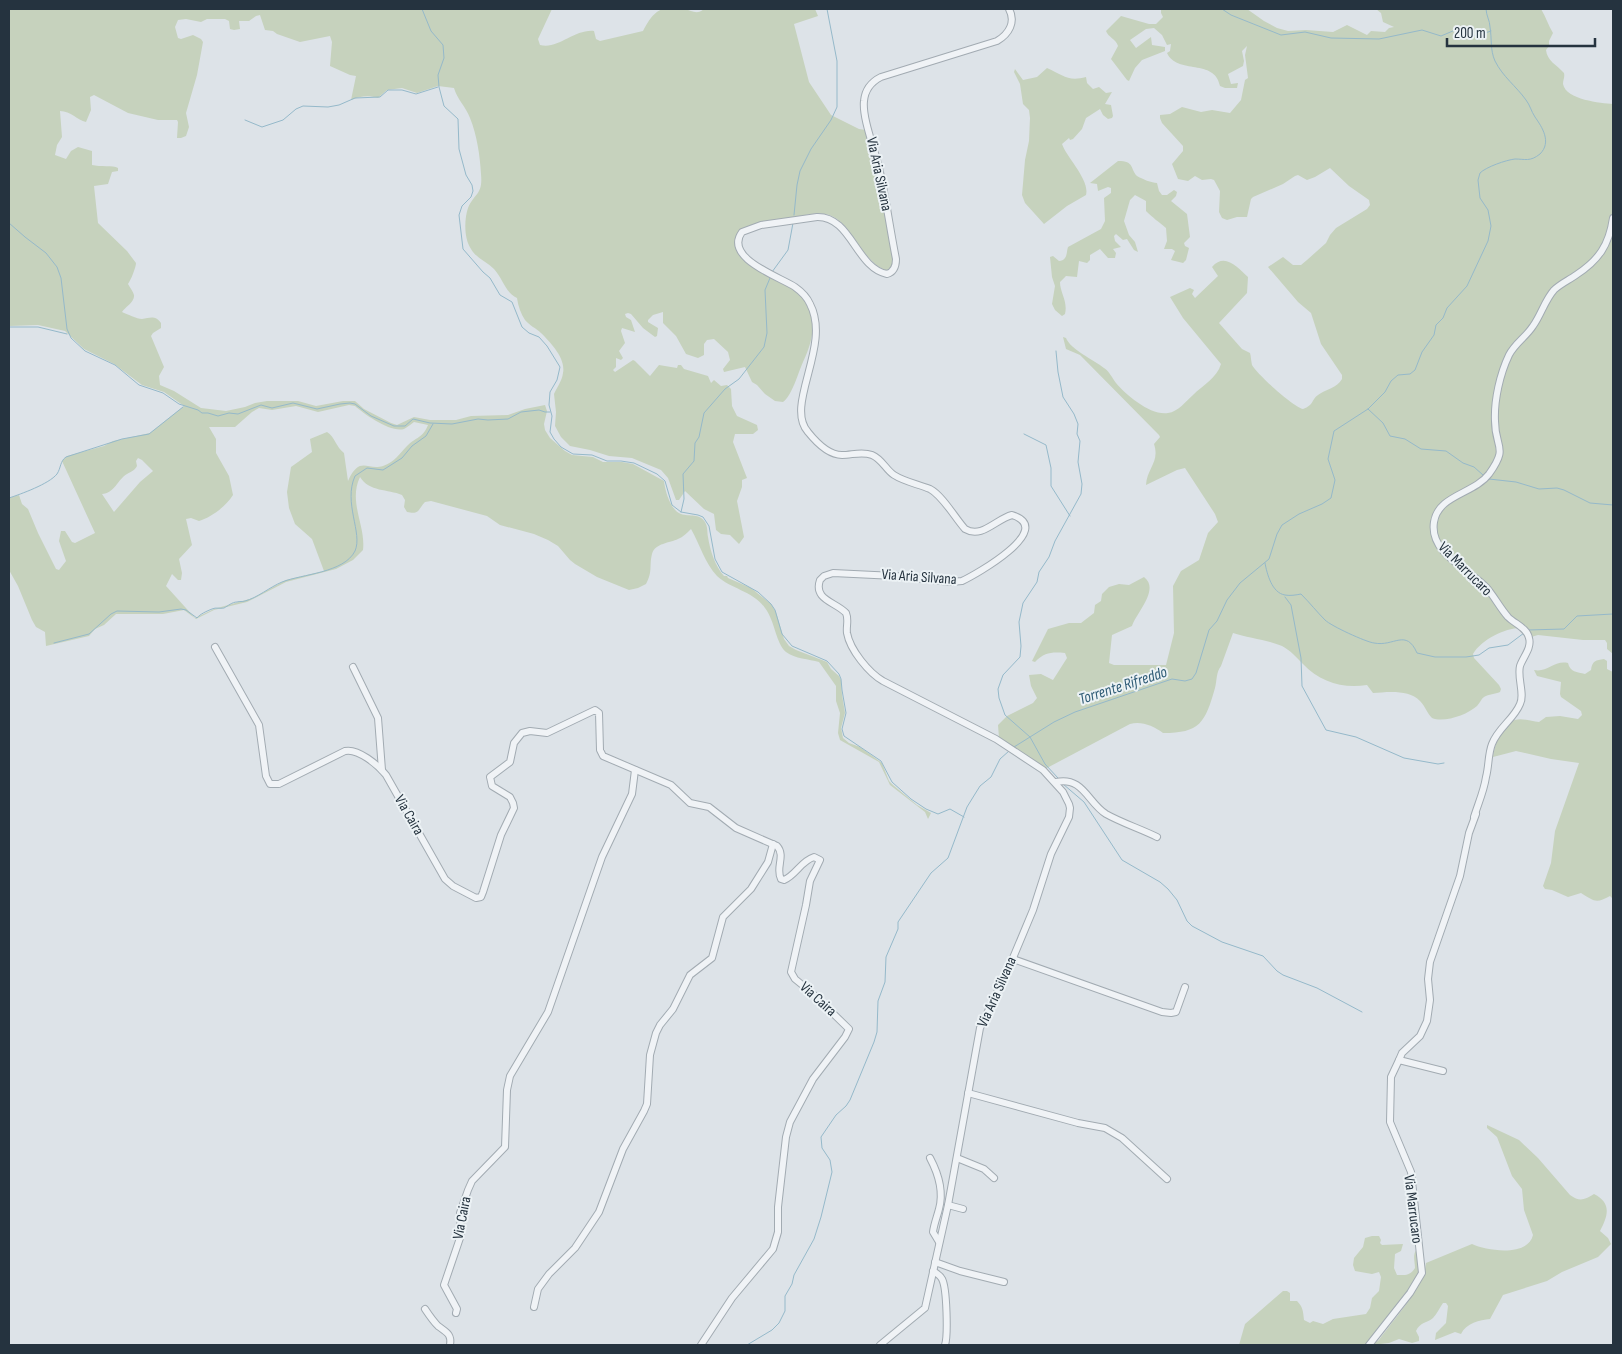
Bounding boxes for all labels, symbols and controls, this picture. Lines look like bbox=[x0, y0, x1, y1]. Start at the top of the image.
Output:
scale bar bbox=[1447, 15, 1594, 47]
text: 200 m bbox=[1454, 24, 1486, 43]
street label: Via Aria Silvana bbox=[862, 135, 896, 213]
street label: Via Marrucaro bbox=[1434, 538, 1496, 600]
street label: Via Aria Silvana bbox=[881, 565, 957, 589]
water label: Torrente Rifreddo bbox=[1076, 663, 1170, 709]
street label: Via Caira bbox=[390, 792, 428, 839]
street label: Via Aria Silvana bbox=[973, 954, 1021, 1030]
street label: Via Caira bbox=[796, 978, 841, 1021]
street label: Via Marrucaro bbox=[1399, 1174, 1427, 1244]
street label: Via Caira bbox=[449, 1195, 475, 1241]

